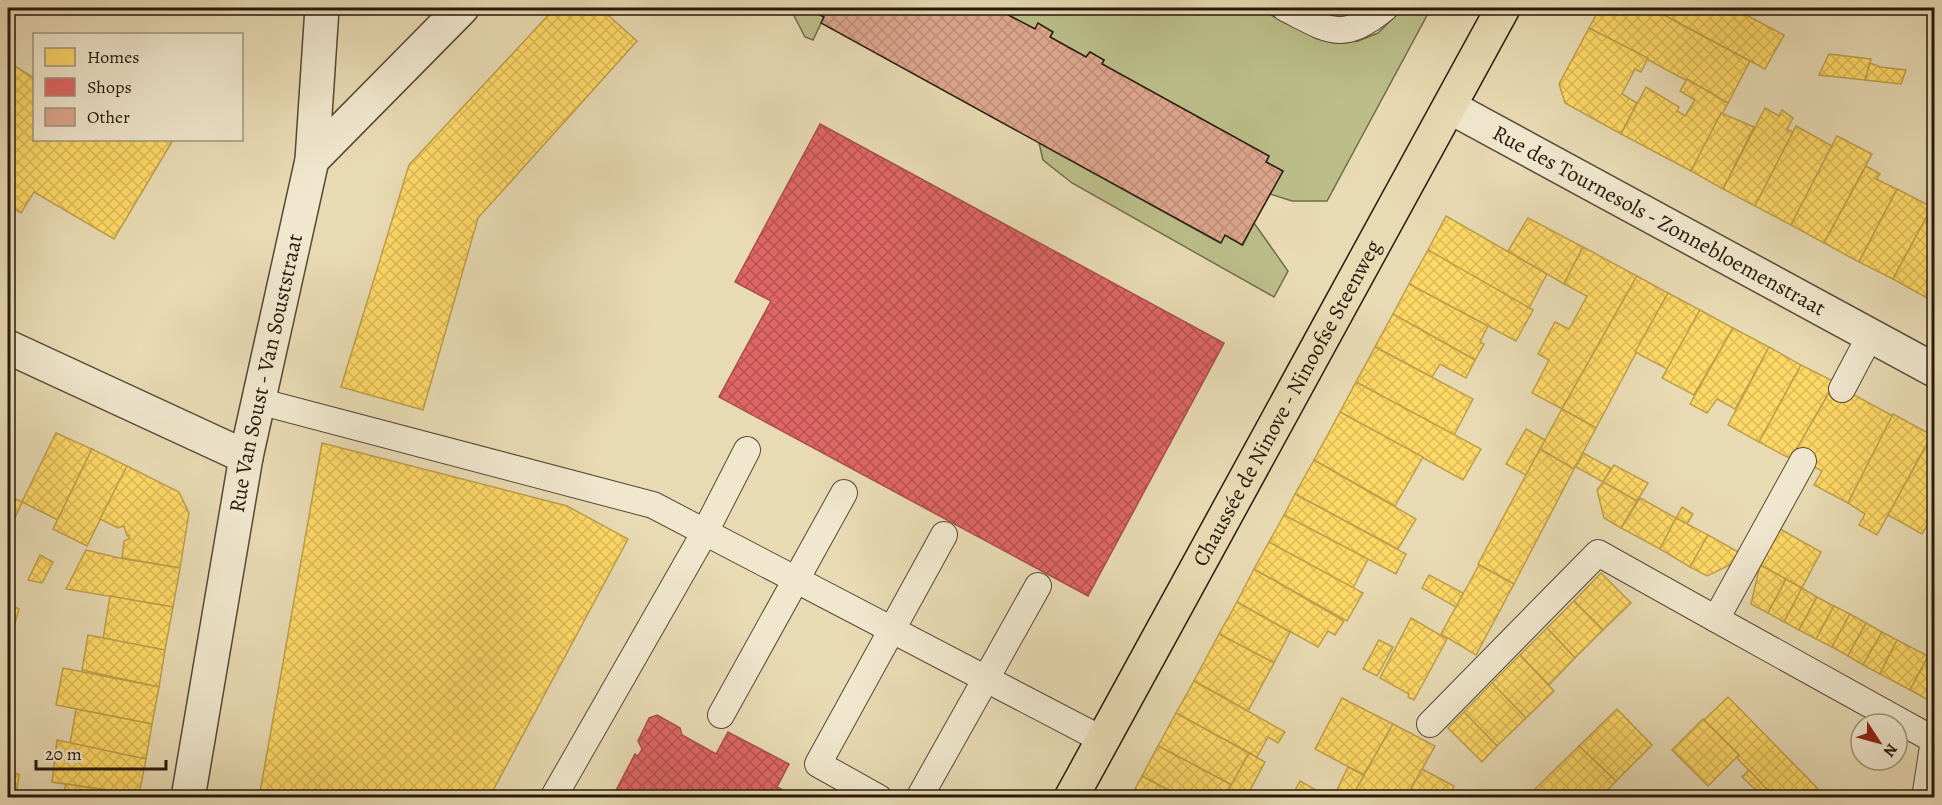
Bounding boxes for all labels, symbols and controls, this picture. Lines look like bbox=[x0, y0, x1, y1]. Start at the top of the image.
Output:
legend bbox=[33, 33, 243, 141]
text: Homes bbox=[87, 45, 139, 69]
text: Shops bbox=[87, 75, 132, 99]
text: Other bbox=[87, 105, 130, 129]
street label: Rue des Tournesols - Zonnebloemenstraat bbox=[1487, 118, 1831, 323]
street label: Rue Van Soust - Van Souststraat bbox=[222, 231, 310, 515]
street label: Chaussée de Ninove - Ninoofse Steenweg bbox=[1185, 235, 1388, 572]
north arrow bbox=[1849, 712, 1909, 772]
scale bar bbox=[36, 733, 166, 771]
text: N bbox=[1878, 739, 1903, 762]
text: 20 m bbox=[45, 742, 82, 766]

